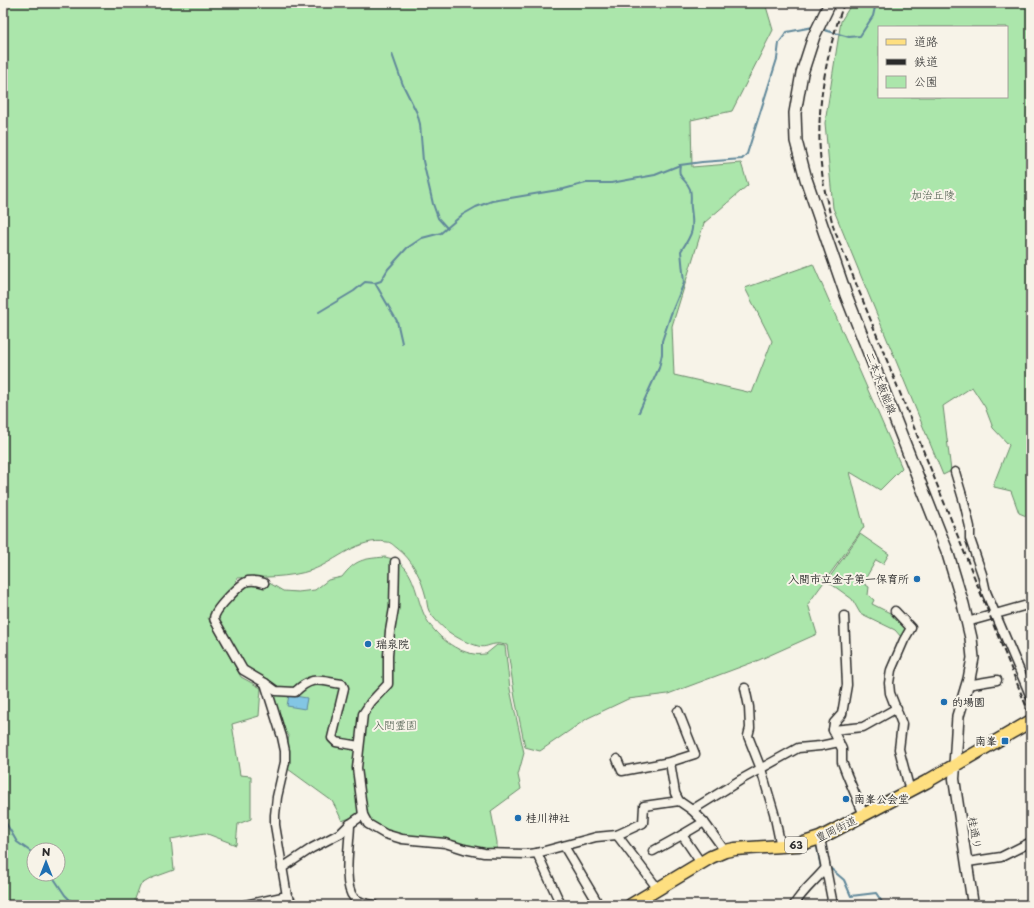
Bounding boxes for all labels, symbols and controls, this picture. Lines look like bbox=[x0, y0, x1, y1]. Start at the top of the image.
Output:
legend bbox=[878, 26, 1008, 98]
text: 道路 bbox=[914, 32, 938, 50]
text: 鉄道 bbox=[914, 52, 938, 70]
text: 公園 bbox=[914, 72, 938, 90]
park label: 加治丘陵 bbox=[911, 186, 955, 203]
street label: 二本木飯能線 bbox=[862, 349, 901, 417]
place label: 入間市立金子第一保育所 bbox=[788, 570, 909, 587]
marker: 入間市立金子第一保育所 bbox=[912, 574, 922, 584]
place label: 瑞泉院 bbox=[376, 635, 409, 652]
marker: 瑞泉院 bbox=[363, 639, 373, 649]
place label: 的場園 bbox=[952, 693, 985, 710]
marker: 的場園 bbox=[939, 697, 949, 707]
park label: 入間霊園 bbox=[373, 716, 417, 733]
place label: 南峯 bbox=[975, 732, 997, 749]
marker: 南峯 bbox=[1000, 736, 1010, 746]
place label: 南峯公会堂 bbox=[854, 790, 909, 807]
marker: 南峯公会堂 bbox=[841, 794, 851, 804]
place label: 桂川神社 bbox=[526, 809, 570, 826]
street label: 豊岡街道 bbox=[812, 811, 859, 846]
marker: 桂川神社 bbox=[513, 813, 523, 823]
street label: 桂通り bbox=[964, 815, 987, 851]
road number: 63 bbox=[785, 837, 807, 853]
north arrow bbox=[26, 842, 66, 882]
text: N bbox=[42, 843, 51, 860]

